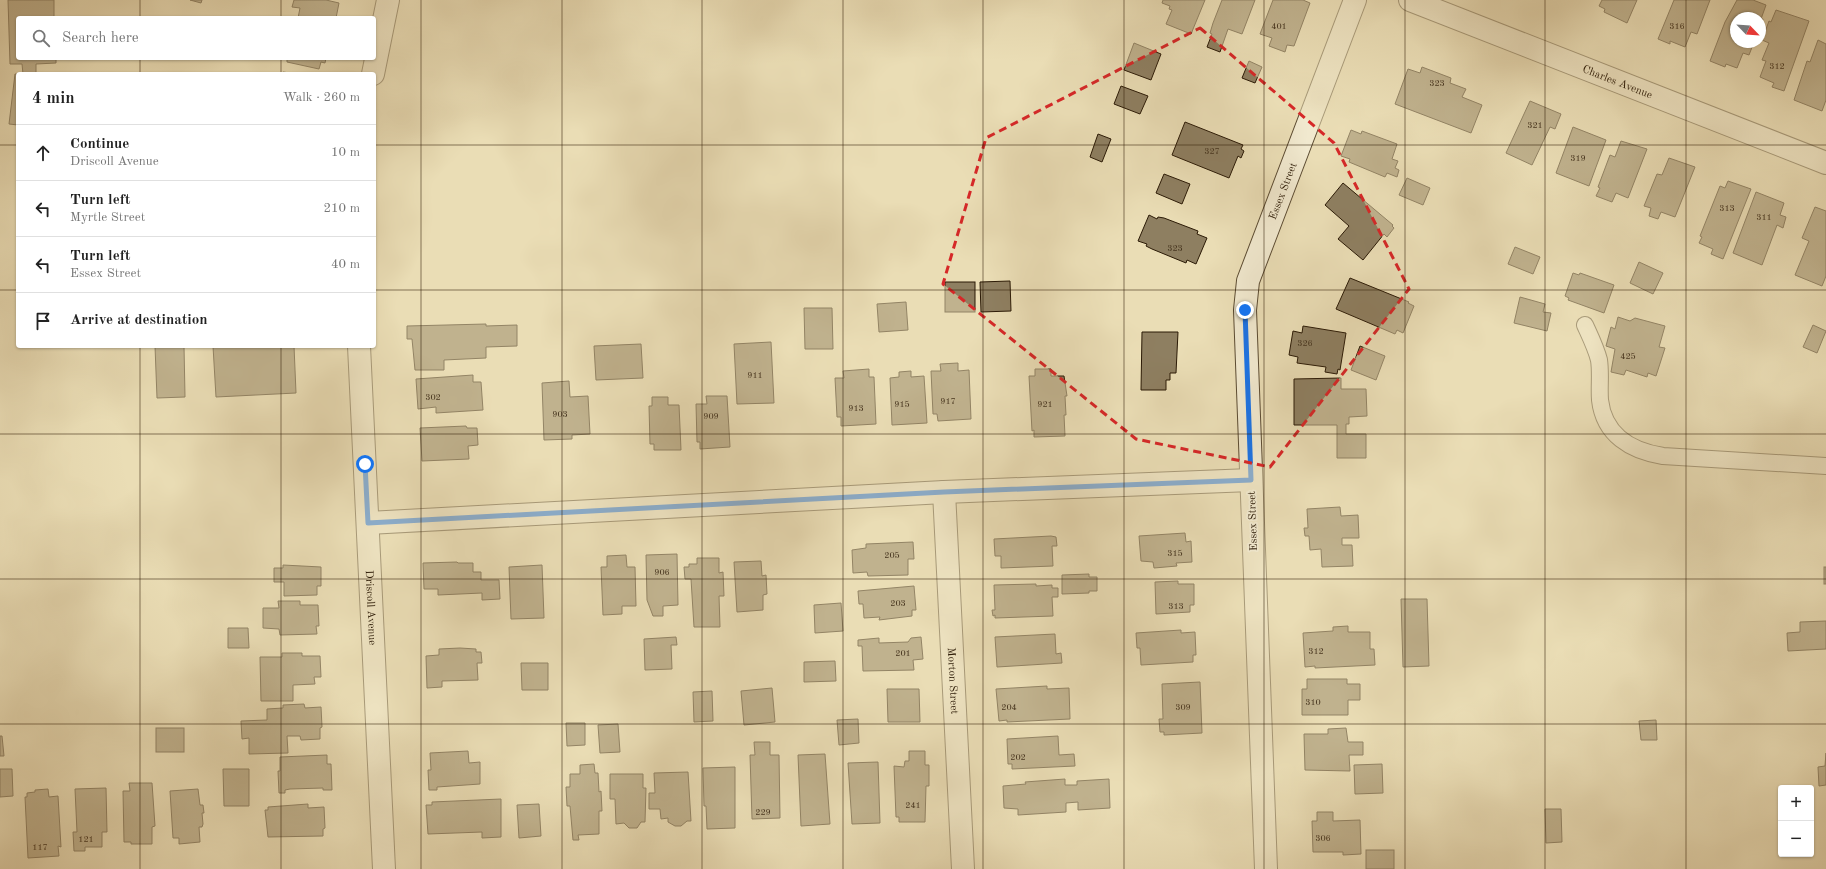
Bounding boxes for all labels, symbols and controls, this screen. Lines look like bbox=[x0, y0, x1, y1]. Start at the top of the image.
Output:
north arrow bbox=[1730, 12, 1766, 48]
search box bbox=[16, 16, 376, 60]
house number: 401 bbox=[1271, 22, 1287, 31]
house number: 316 bbox=[1669, 22, 1685, 31]
icon: search bbox=[30, 27, 52, 49]
text: Search here bbox=[62, 31, 139, 46]
house number: 312 bbox=[1769, 62, 1785, 71]
street label: Charles Avenue bbox=[1581, 64, 1654, 101]
house number: 323 bbox=[1429, 79, 1445, 88]
text: 4 min bbox=[32, 90, 75, 107]
text: Walk · 260 m bbox=[283, 91, 360, 104]
house number: 321 bbox=[1527, 121, 1543, 130]
text: Continue bbox=[70, 137, 129, 152]
icon: ahead bbox=[32, 142, 54, 164]
text: 10 m bbox=[331, 146, 360, 159]
house number: 327 bbox=[1204, 147, 1220, 156]
house number: 319 bbox=[1570, 154, 1586, 163]
text: Driscoll Avenue bbox=[70, 155, 159, 168]
street label: Essex Street bbox=[1268, 161, 1300, 221]
text: Turn left bbox=[70, 193, 130, 208]
icon: left bbox=[32, 198, 54, 220]
text: 210 m bbox=[323, 202, 360, 215]
house number: 313 bbox=[1719, 204, 1735, 213]
text: Myrtle Street bbox=[70, 211, 145, 224]
house number: 311 bbox=[1756, 213, 1772, 222]
house number: 323 bbox=[1167, 244, 1183, 253]
text: Turn left bbox=[70, 249, 130, 264]
icon: left bbox=[32, 254, 54, 276]
text: 40 m bbox=[331, 258, 360, 271]
text: Essex Street bbox=[70, 267, 141, 280]
route end bbox=[1236, 301, 1254, 319]
icon: arrive bbox=[32, 310, 54, 332]
text: Arrive at destination bbox=[70, 313, 208, 328]
house number: 326 bbox=[1297, 339, 1313, 348]
house number: 425 bbox=[1620, 352, 1636, 361]
house number: 911 bbox=[747, 371, 763, 380]
house number: 302 bbox=[425, 393, 441, 402]
house number: 917 bbox=[940, 397, 956, 406]
house number: 915 bbox=[894, 400, 910, 409]
house number: 921 bbox=[1037, 400, 1053, 409]
house number: 913 bbox=[848, 404, 864, 413]
house number: 903 bbox=[552, 410, 568, 419]
house number: 909 bbox=[703, 412, 719, 421]
route start bbox=[356, 455, 374, 473]
street label: Essex Street bbox=[1247, 491, 1260, 551]
house number: 315 bbox=[1167, 549, 1183, 558]
house number: 205 bbox=[884, 551, 900, 560]
house number: 906 bbox=[654, 568, 670, 577]
street label: Driscoll Avenue bbox=[363, 570, 377, 646]
house number: 203 bbox=[890, 599, 906, 608]
house number: 313 bbox=[1168, 602, 1184, 611]
street label: Morton Street bbox=[945, 647, 959, 715]
house number: 312 bbox=[1308, 647, 1324, 656]
house number: 201 bbox=[895, 649, 911, 658]
house number: 310 bbox=[1305, 698, 1321, 707]
house number: 204 bbox=[1001, 703, 1017, 712]
house number: 309 bbox=[1175, 703, 1191, 712]
house number: 202 bbox=[1010, 753, 1026, 762]
map controls bbox=[1778, 785, 1814, 857]
button: + bbox=[1778, 785, 1814, 821]
house number: 241 bbox=[905, 801, 921, 810]
house number: 229 bbox=[755, 808, 771, 817]
button: − bbox=[1778, 821, 1814, 857]
house number: 306 bbox=[1315, 834, 1331, 843]
house number: 121 bbox=[78, 835, 94, 844]
house number: 117 bbox=[32, 843, 48, 852]

